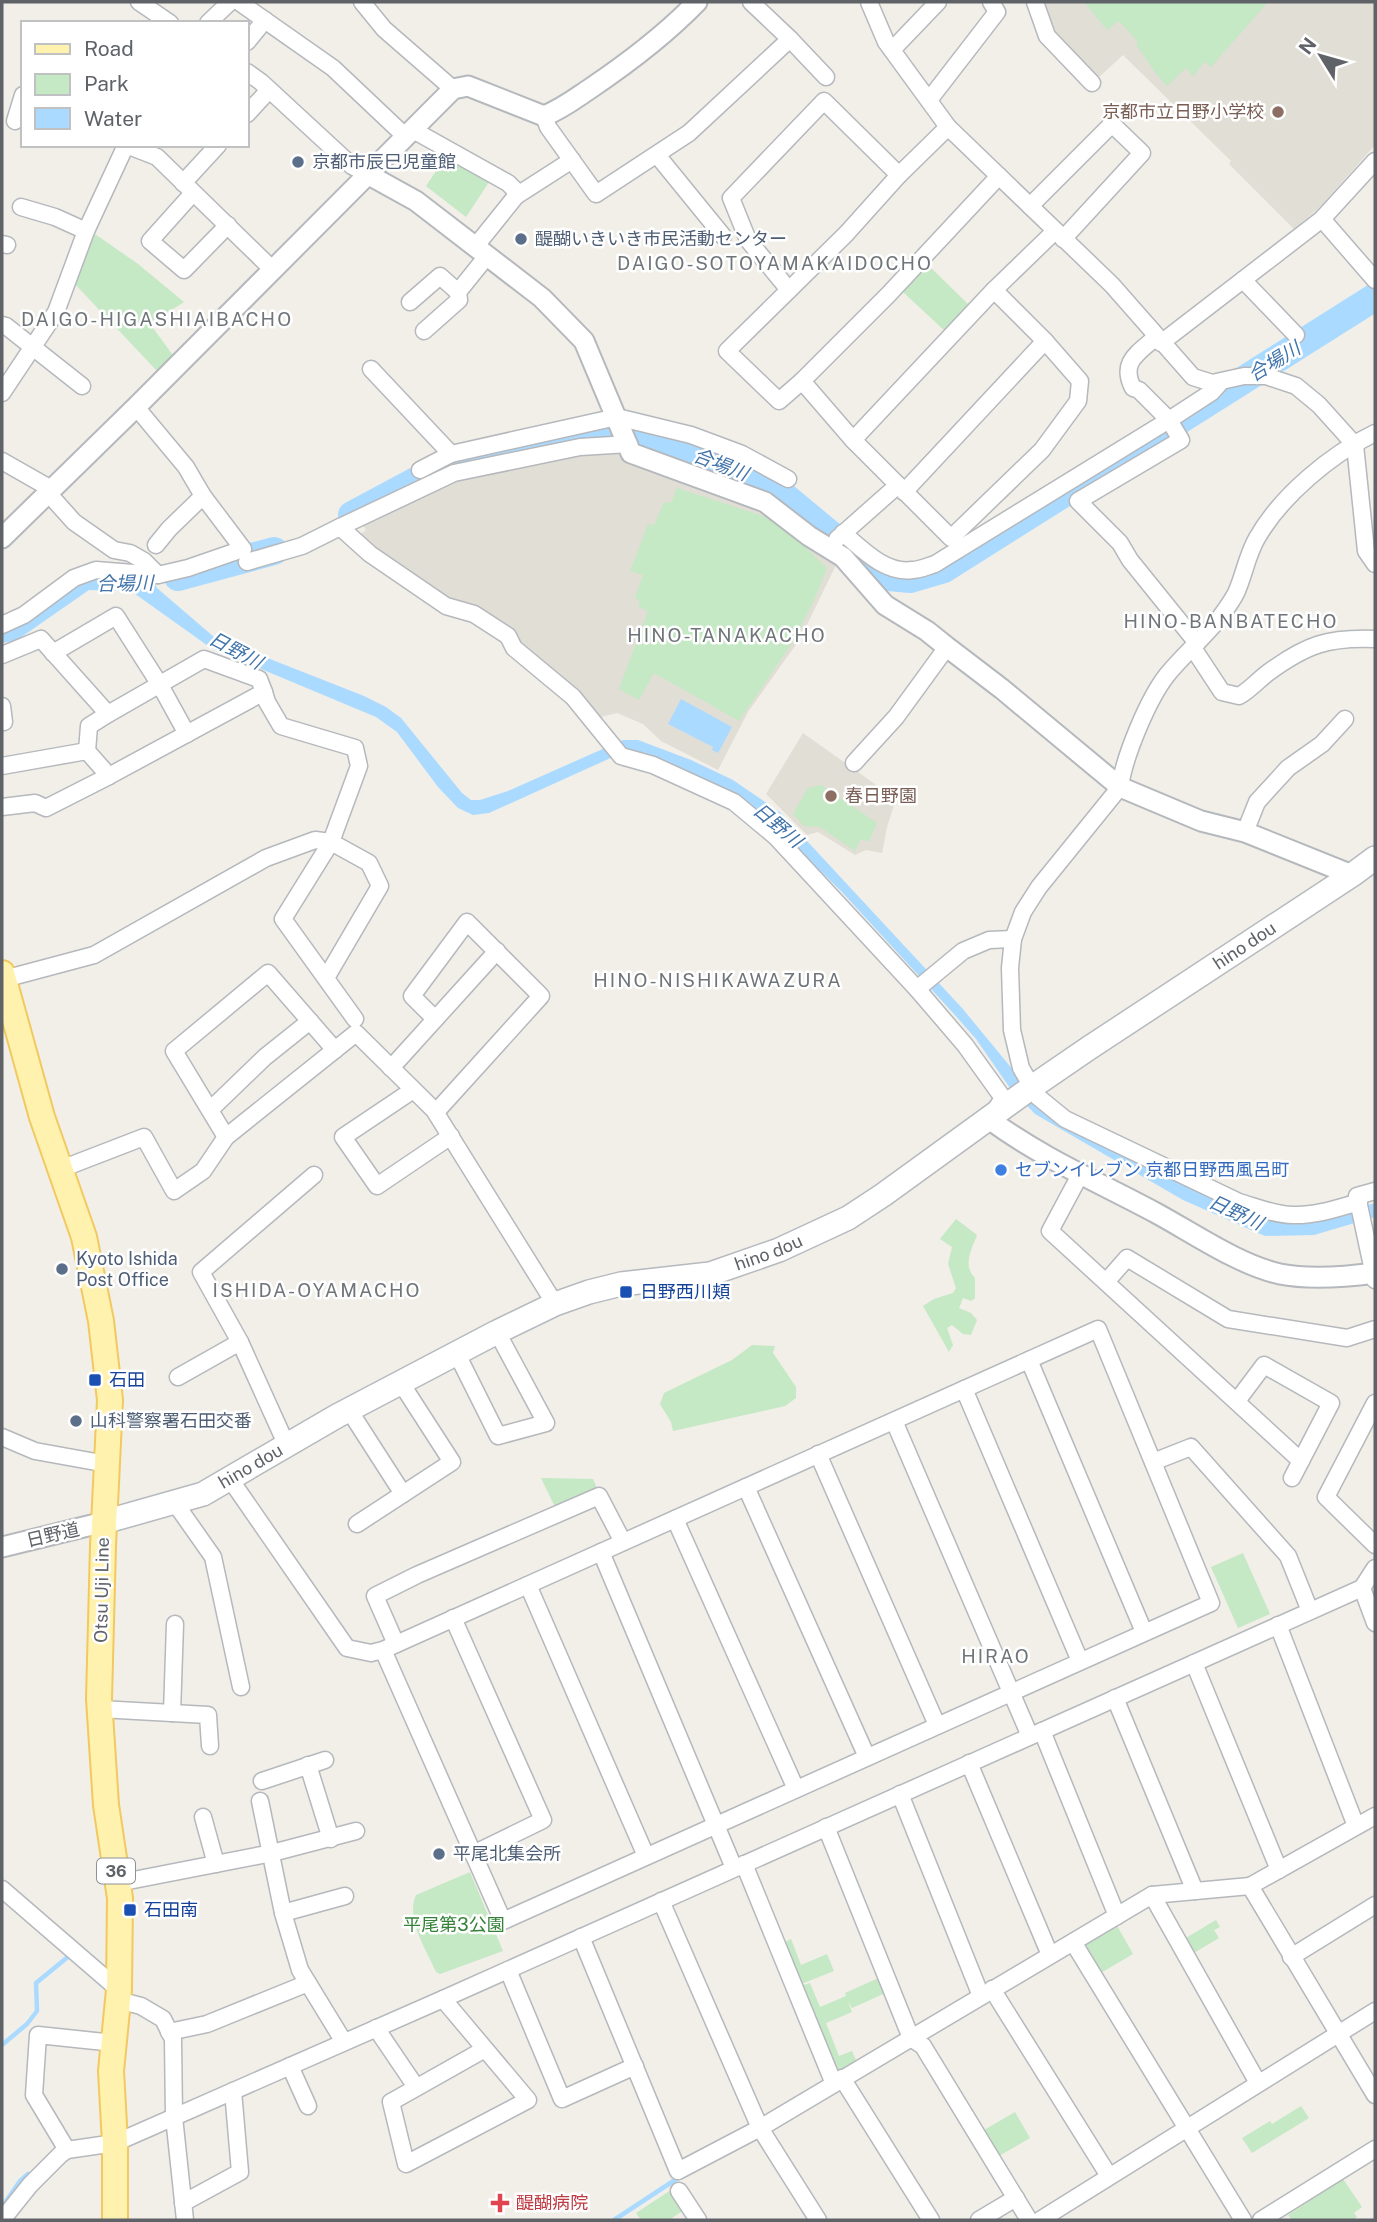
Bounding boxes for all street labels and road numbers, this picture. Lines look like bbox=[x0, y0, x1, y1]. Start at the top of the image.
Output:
street label: hino dou bbox=[1209, 917, 1280, 973]
street label: hino dou bbox=[732, 1230, 806, 1275]
street label: hino dou bbox=[214, 1439, 286, 1493]
street label: 日野道 bbox=[24, 1518, 82, 1551]
street label: Otsu Uji Line bbox=[90, 1537, 113, 1643]
road number: 36 bbox=[97, 1858, 135, 1884]

